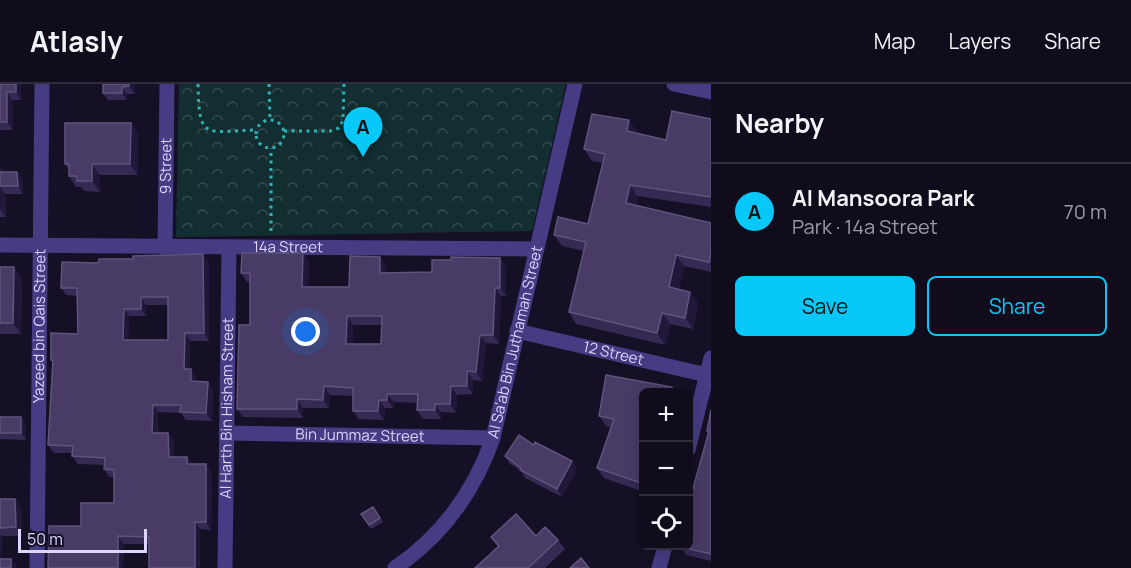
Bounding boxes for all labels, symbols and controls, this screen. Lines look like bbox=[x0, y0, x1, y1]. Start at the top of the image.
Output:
text: Atlasly bbox=[30, 22, 123, 60]
text: Map bbox=[874, 27, 915, 55]
text: Layers bbox=[948, 27, 1011, 55]
text: Share bbox=[1044, 27, 1101, 55]
text: Nearby bbox=[735, 105, 824, 141]
pin: A bbox=[344, 107, 382, 157]
street label: 9 Street bbox=[155, 138, 176, 194]
text: Al Mansoora Park bbox=[792, 183, 974, 213]
text: A bbox=[748, 198, 761, 225]
text: 70 m bbox=[1064, 198, 1107, 225]
text: Park · 14a Street bbox=[792, 213, 938, 240]
street label: 14a Street bbox=[253, 236, 323, 257]
street label: Al Sa'ab Bin Juthamah Street bbox=[482, 244, 547, 441]
street label: Yazeed bin Qais Street bbox=[28, 249, 50, 403]
button: Save bbox=[735, 276, 915, 336]
button: Share bbox=[927, 276, 1107, 336]
street label: Al Harth Bin Hisham Street bbox=[215, 317, 238, 499]
your location bbox=[291, 317, 320, 346]
street label: 12 Street bbox=[581, 336, 646, 370]
map controls bbox=[639, 388, 693, 550]
button: + bbox=[639, 388, 693, 442]
street label: Bin Jummaz Street bbox=[295, 423, 425, 447]
button: − bbox=[639, 442, 693, 496]
button: locate bbox=[639, 496, 693, 550]
scale bar bbox=[18, 526, 147, 554]
text: 50 m bbox=[27, 528, 63, 550]

